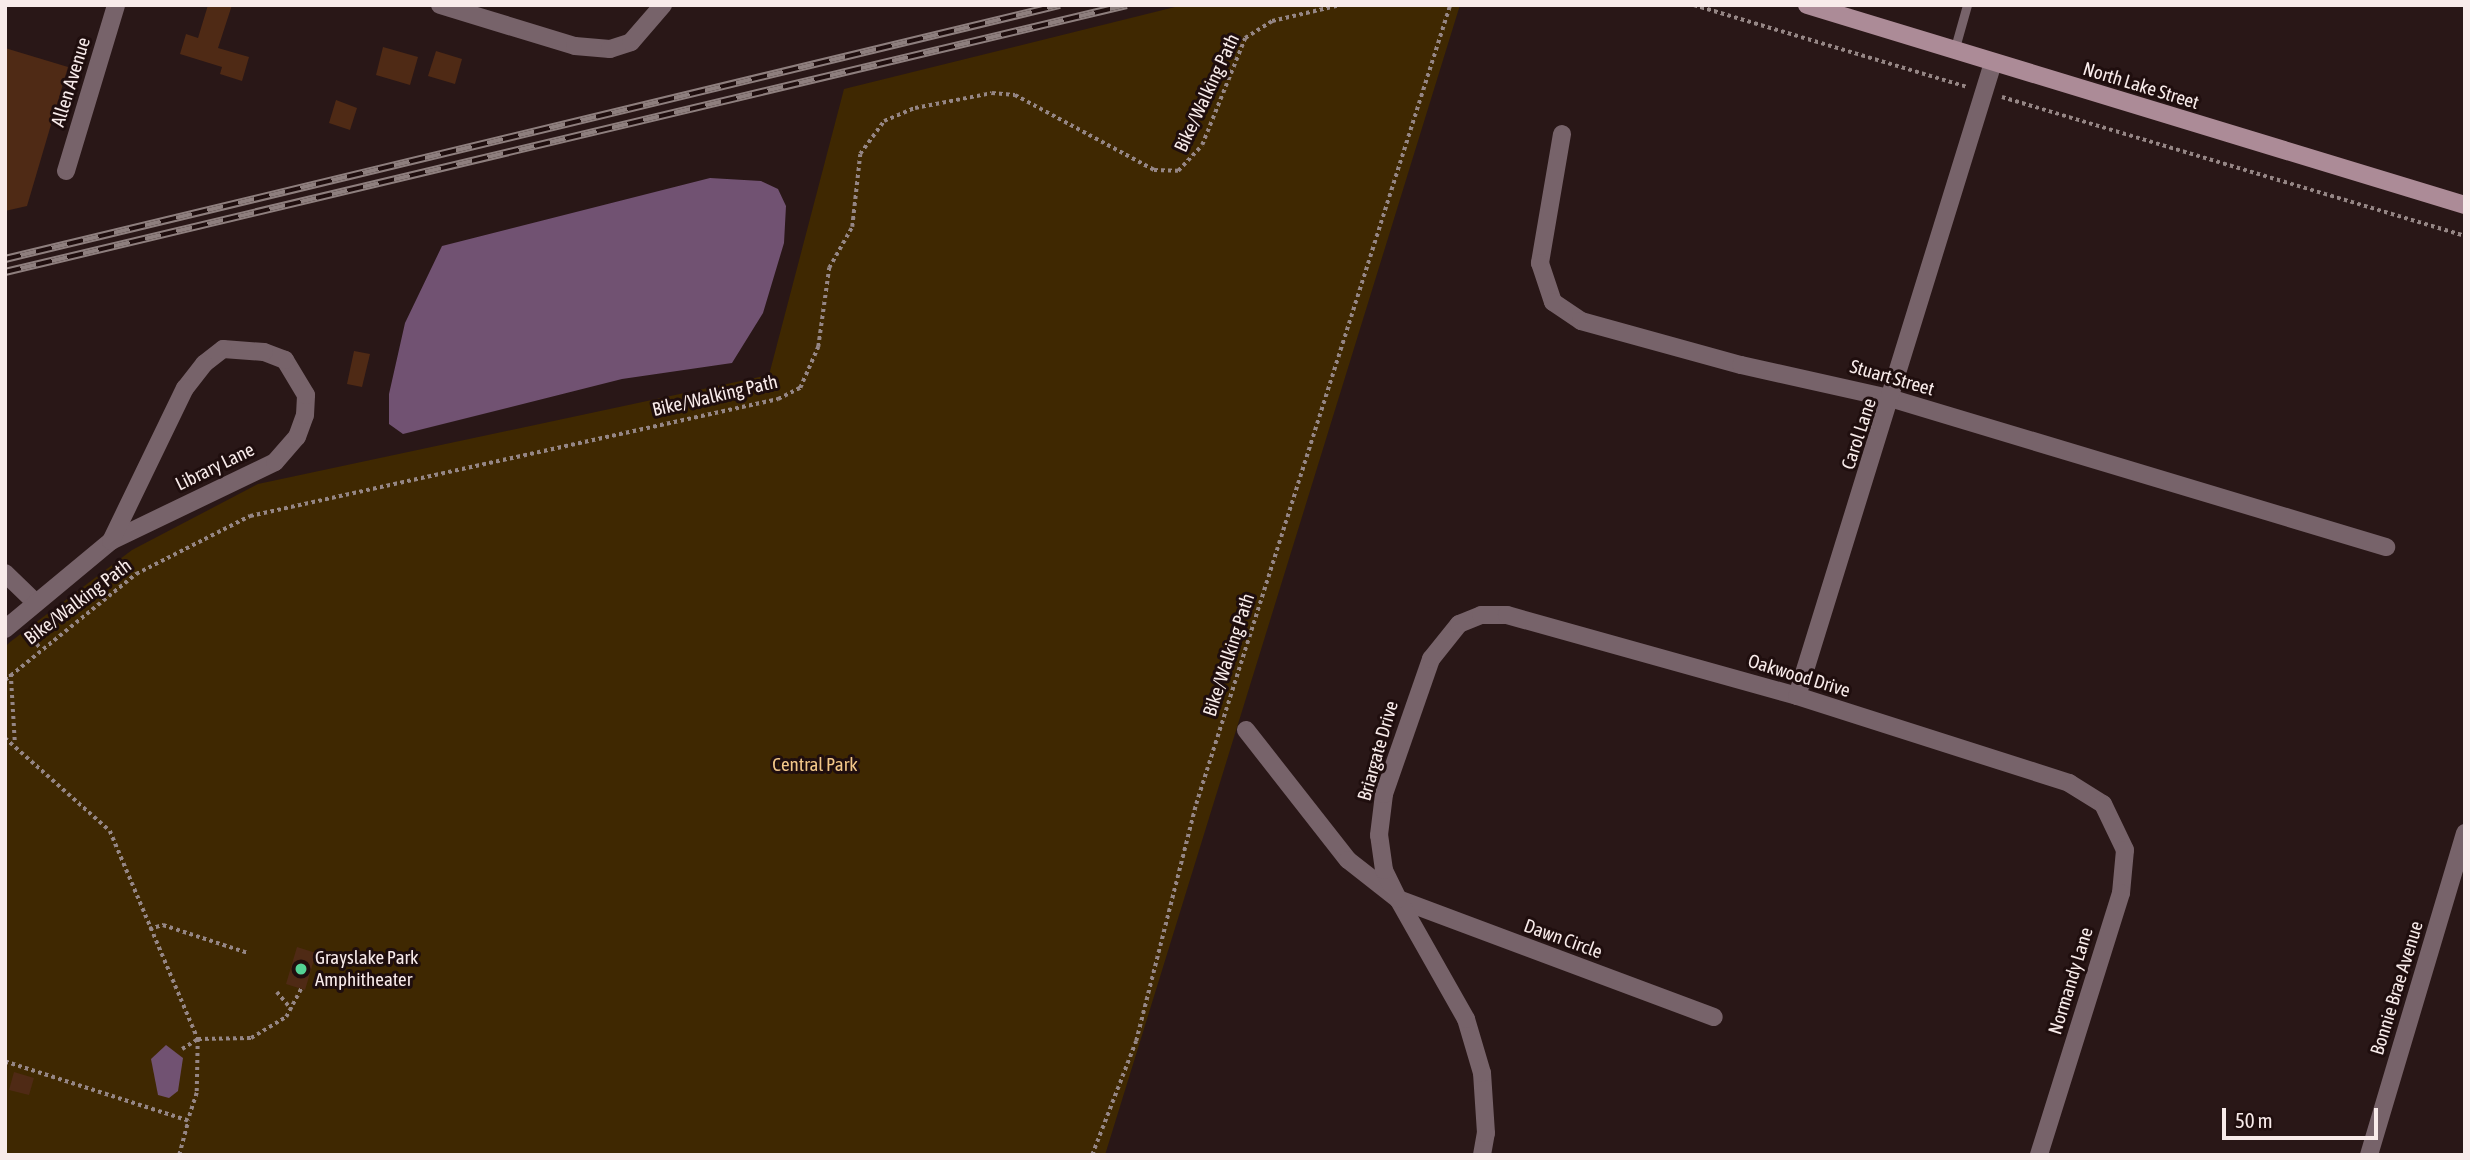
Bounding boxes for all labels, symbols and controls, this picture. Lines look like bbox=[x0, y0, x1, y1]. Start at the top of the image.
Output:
street label: Bike/Walking Path bbox=[1170, 30, 1244, 156]
street label: Allen Avenue bbox=[47, 35, 95, 129]
street label: North Lake Street bbox=[2080, 58, 2202, 114]
street label: Stuart Street bbox=[1847, 355, 1937, 401]
street label: Bike/Walking Path bbox=[650, 370, 780, 422]
street label: Carol Lane bbox=[1837, 395, 1881, 473]
street label: Library Lane bbox=[172, 438, 258, 496]
street label: Bike/Walking Path bbox=[20, 554, 136, 650]
street label: Bike/Walking Path bbox=[1198, 591, 1260, 719]
street label: Oakwood Drive bbox=[1745, 650, 1853, 702]
street label: Briargate Drive bbox=[1353, 698, 1403, 804]
park label: Central Park bbox=[772, 754, 858, 776]
street label: Dawn Circle bbox=[1521, 914, 1605, 964]
street label: Bonnie Brae Avenue bbox=[2366, 918, 2428, 1058]
street label: Normandy Lane bbox=[2044, 925, 2098, 1037]
place label: Grayslake Park Amphitheater bbox=[315, 947, 418, 991]
marker: Grayslake Park Amphitheater bbox=[293, 961, 309, 977]
scale bar bbox=[2225, 1094, 2381, 1138]
text: 50 m bbox=[2235, 1108, 2273, 1132]

